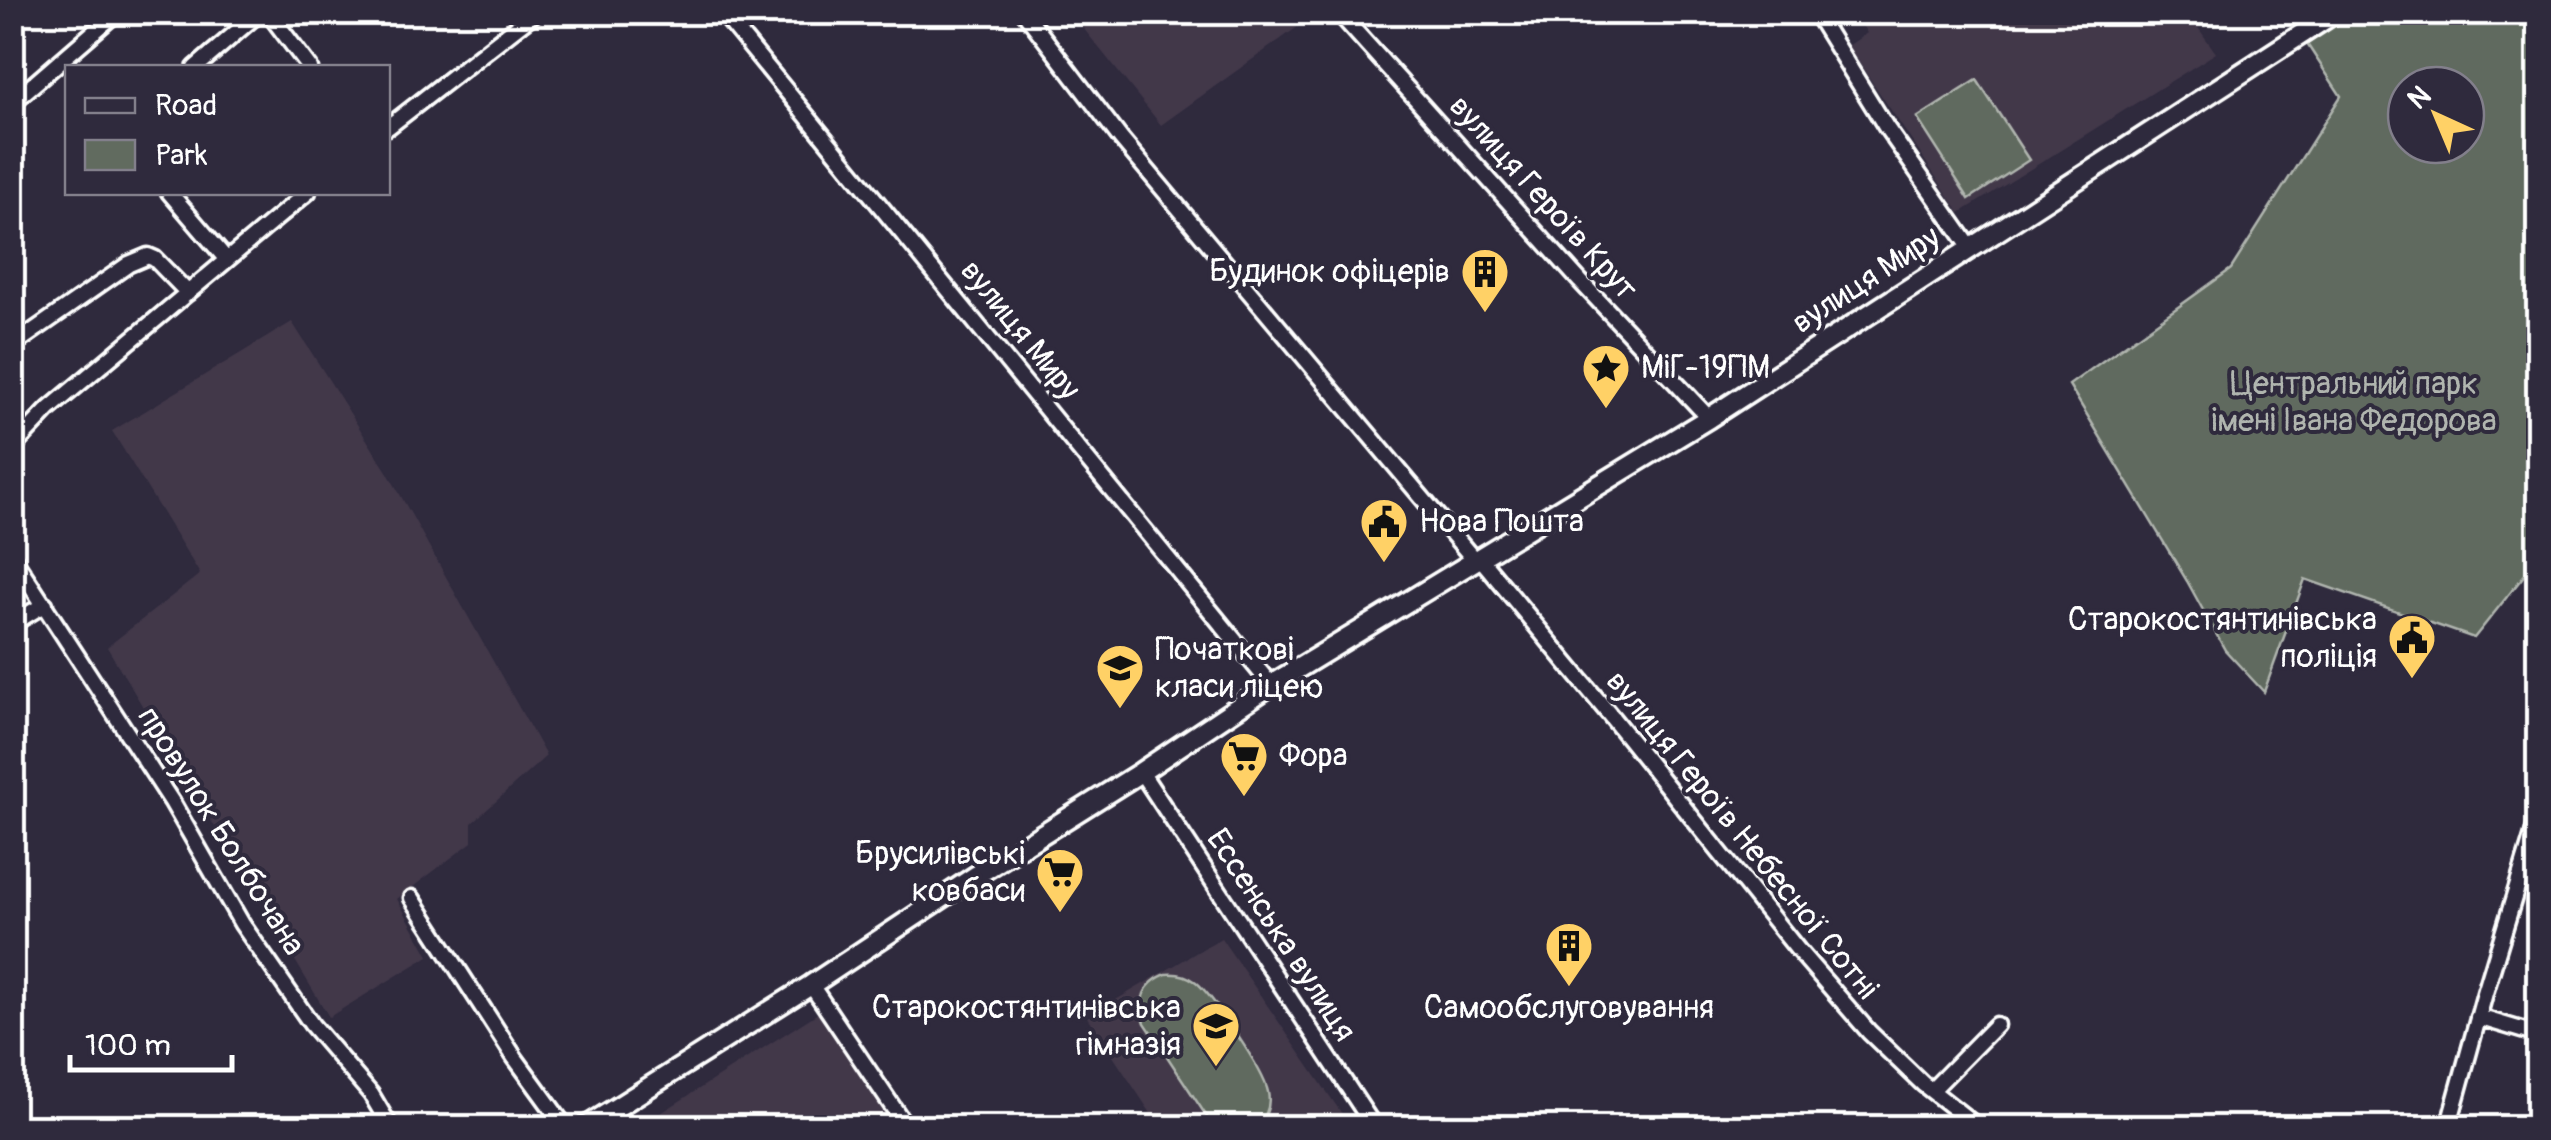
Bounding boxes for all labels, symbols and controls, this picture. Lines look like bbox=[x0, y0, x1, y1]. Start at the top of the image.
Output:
legend bbox=[65, 65, 390, 195]
north arrow bbox=[2386, 65, 2486, 165]
text: N bbox=[2401, 79, 2439, 117]
text: Road bbox=[155, 87, 217, 124]
street label: вулиця Героїв Крут bbox=[1440, 87, 1646, 309]
text: Park bbox=[155, 137, 208, 174]
street label: вулиця Миру bbox=[1784, 217, 1948, 343]
building icon: Будинок офіцерів bbox=[1459, 246, 1511, 314]
street label: вулиця Миру bbox=[951, 252, 1089, 408]
place label: Будинок офіцерів bbox=[1209, 252, 1450, 292]
place icon: МіГ-19ПМ bbox=[1580, 342, 1632, 410]
place label: МіГ-19ПМ bbox=[1641, 348, 1770, 388]
park label: Центральний парк імені Івана Федорова bbox=[2211, 364, 2497, 441]
public building icon: Нова Пошта bbox=[1358, 496, 1410, 564]
place label: Нова Пошта bbox=[1419, 502, 1584, 542]
place label: Старокостянтинівська поліція bbox=[2068, 600, 2377, 677]
public building icon: Старокостянтинівська поліція bbox=[2386, 612, 2438, 680]
place label: Початкові класи ліцею bbox=[1155, 630, 1324, 707]
school or university icon: Початкові класи ліцею bbox=[1094, 642, 1146, 710]
street label: вулиця Героїв Небесної Сотні bbox=[1597, 663, 1887, 1007]
street label: провулок Болбочана bbox=[128, 699, 314, 963]
supermarket icon: Фора bbox=[1218, 730, 1270, 798]
place label: Фора bbox=[1279, 736, 1348, 776]
street label: Ессенська вулиця bbox=[1197, 821, 1365, 1049]
place label: Брусилівські ковбаси bbox=[855, 834, 1025, 911]
supermarket icon: Брусилівські ковбаси bbox=[1034, 846, 1086, 914]
building icon: Самообслуговування bbox=[1543, 920, 1595, 988]
place label: Старокостянтинівська гімназія bbox=[872, 988, 1181, 1065]
place label: Самообслуговування bbox=[1424, 988, 1714, 1028]
school or university icon: Старокостянтинівська гімназія bbox=[1190, 1000, 1242, 1068]
scale bar bbox=[70, 1010, 232, 1072]
text: 100 m bbox=[85, 1027, 171, 1064]

